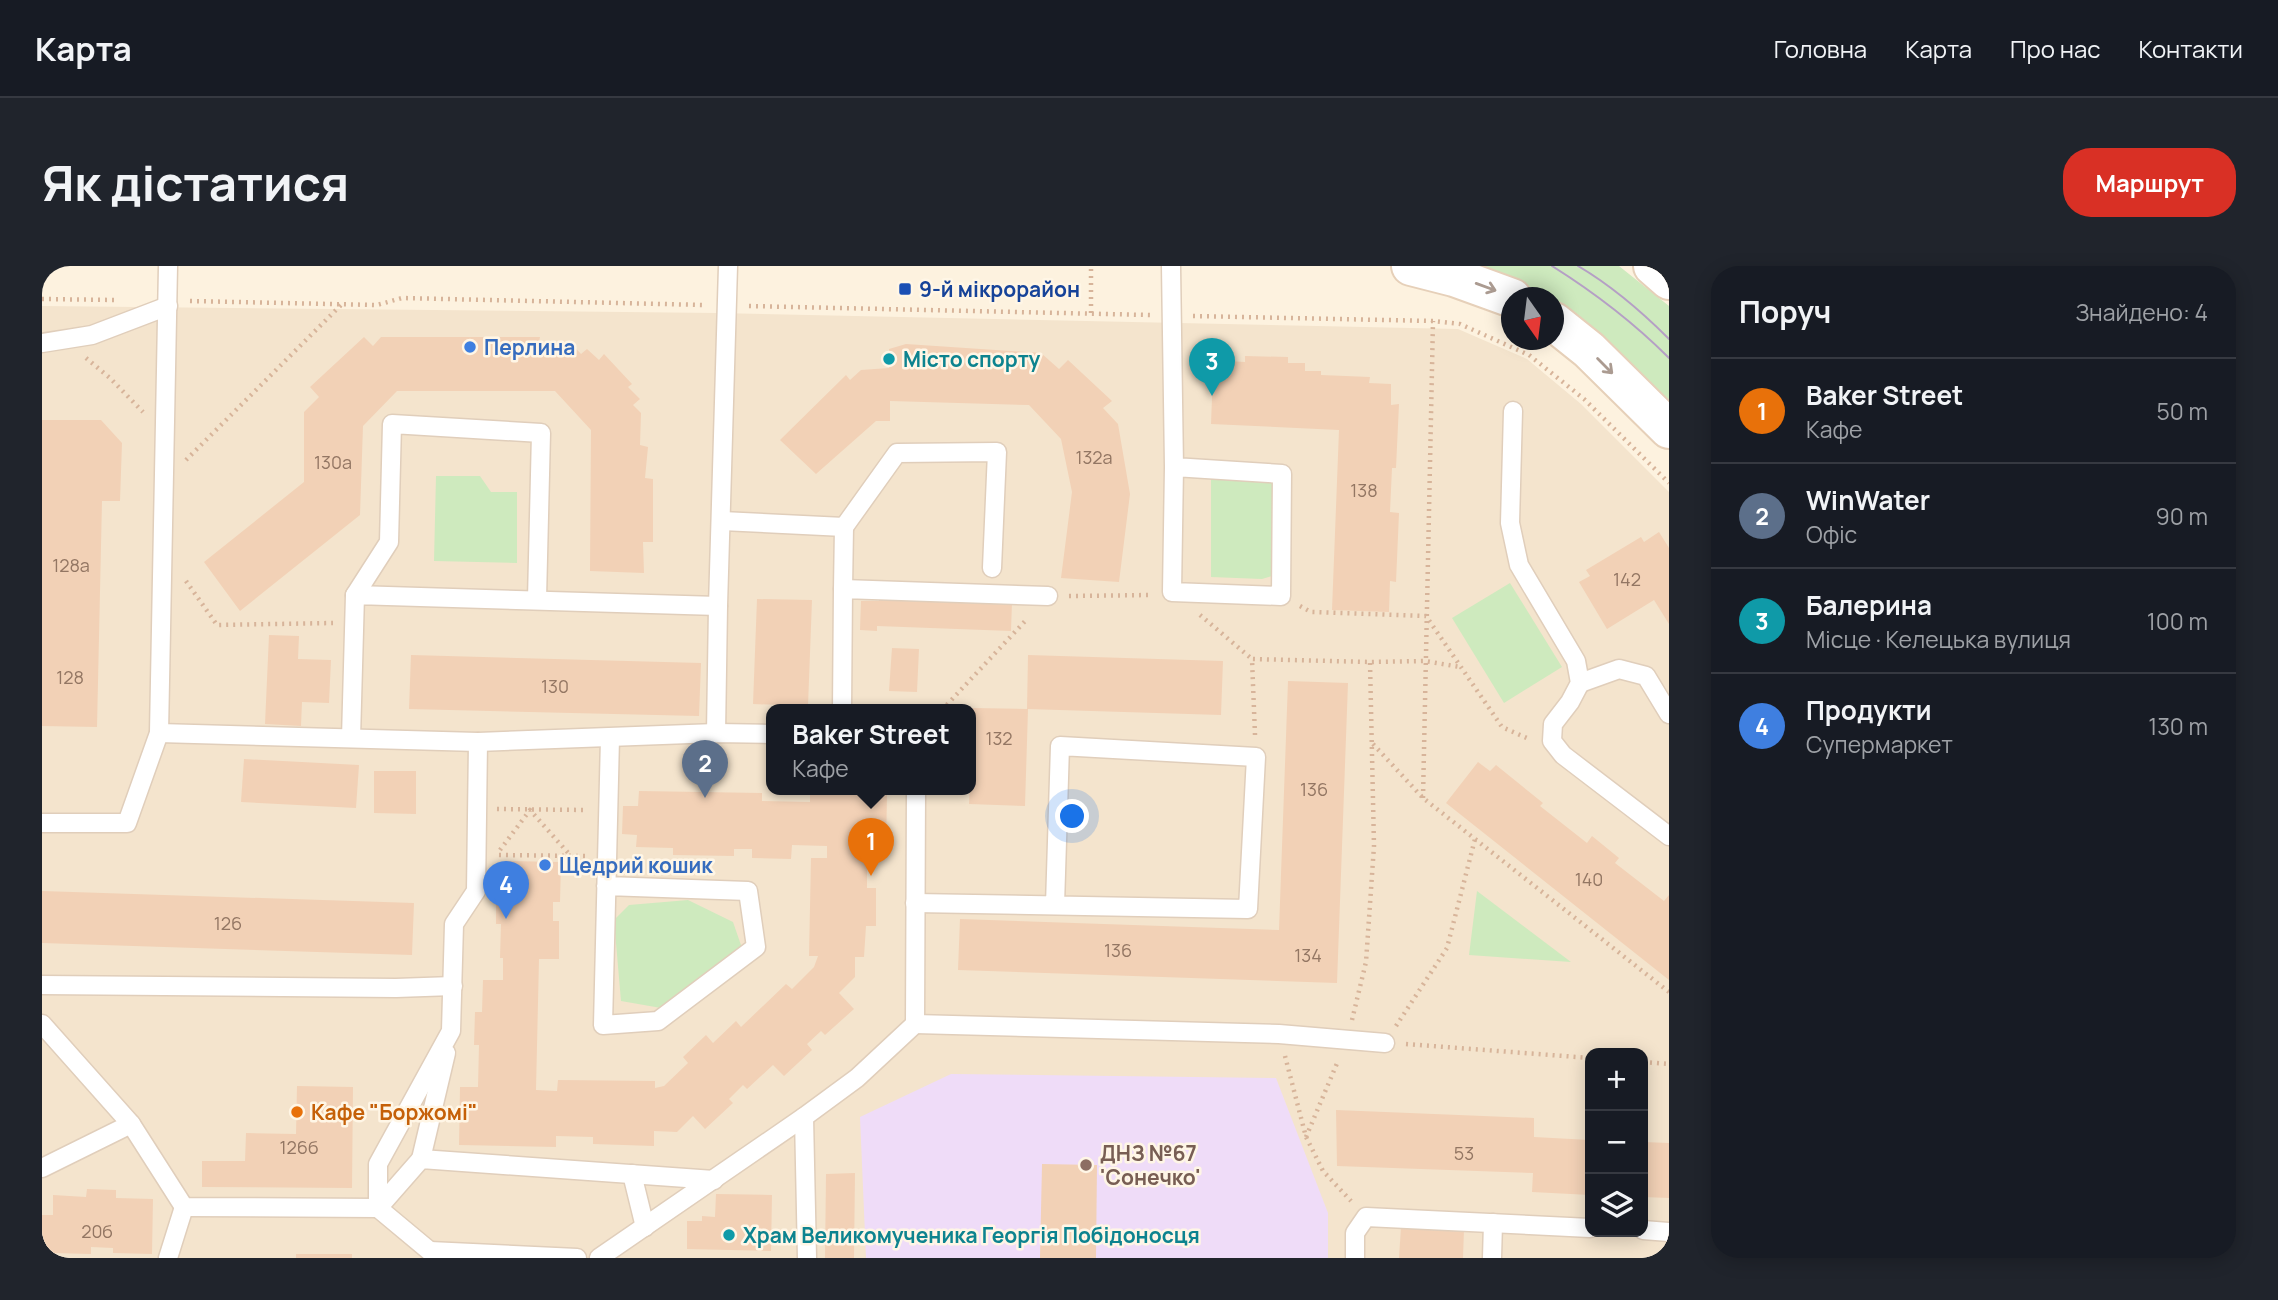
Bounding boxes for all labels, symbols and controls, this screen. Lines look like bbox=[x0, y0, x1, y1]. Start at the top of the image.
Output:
text: Карта bbox=[35, 26, 132, 71]
text: Головна bbox=[1774, 32, 1867, 65]
text: Карта bbox=[1905, 32, 1972, 65]
text: Про нас bbox=[2010, 32, 2101, 65]
text: Контакти bbox=[2139, 32, 2243, 65]
button: Маршрут bbox=[2063, 148, 2236, 217]
text: Як дістатися bbox=[42, 149, 349, 216]
place label: 9-й мікрорайон bbox=[919, 275, 1080, 303]
marker: 9-й мікрорайон bbox=[897, 281, 913, 297]
one-way arrow bbox=[1474, 282, 1496, 294]
north arrow bbox=[1501, 287, 1564, 350]
text: Поруч bbox=[1739, 291, 1831, 332]
text: Знайдено: 4 bbox=[2075, 296, 2208, 328]
place label: Перлина bbox=[484, 333, 575, 361]
pin: 3 bbox=[1189, 338, 1235, 396]
marker: Перлина bbox=[462, 339, 478, 355]
place label: Місто спорту bbox=[903, 345, 1041, 373]
marker: Місто спорту bbox=[881, 351, 897, 367]
one-way arrow bbox=[1597, 357, 1614, 374]
text: Baker Street bbox=[1806, 377, 1963, 413]
text: 1 bbox=[1757, 395, 1767, 427]
text: 50 m bbox=[2157, 395, 2208, 427]
text: Кафе bbox=[1806, 413, 1862, 445]
house number: 132а bbox=[1075, 445, 1113, 469]
house number: 130а bbox=[314, 450, 352, 474]
house number: 138 bbox=[1350, 478, 1378, 502]
text: WinWater bbox=[1806, 482, 1930, 518]
text: 2 bbox=[1755, 500, 1769, 532]
text: 90 m bbox=[2156, 500, 2208, 532]
text: Офіс bbox=[1806, 518, 1857, 550]
house number: 128а bbox=[52, 553, 90, 577]
house number: 142 bbox=[1613, 567, 1641, 591]
text: Балерина bbox=[1806, 587, 1932, 623]
text: 3 bbox=[1755, 605, 1769, 637]
text: 100 m bbox=[2147, 605, 2208, 637]
text: Місце · Келецька вулиця bbox=[1806, 623, 2071, 655]
house number: 128 bbox=[56, 665, 84, 689]
house number: 130 bbox=[541, 674, 569, 698]
text: Продукти bbox=[1806, 692, 1932, 728]
popup bbox=[766, 704, 976, 795]
text: 4 bbox=[1755, 710, 1769, 742]
text: 130 m bbox=[2148, 710, 2208, 742]
text: Baker Street bbox=[792, 716, 950, 752]
house number: 132 bbox=[985, 726, 1013, 750]
text: Супермаркет bbox=[1806, 728, 1953, 760]
pin: 2 bbox=[682, 740, 728, 798]
text: Кафе bbox=[792, 752, 849, 784]
house number: 136 bbox=[1300, 777, 1328, 801]
your location bbox=[1055, 799, 1089, 833]
pin: 1 bbox=[848, 818, 894, 876]
place label: Щедрий кошик bbox=[559, 851, 713, 879]
marker: Щедрий кошик bbox=[537, 857, 553, 873]
pin: 4 bbox=[483, 861, 529, 919]
house number: 140 bbox=[1575, 867, 1603, 891]
house number: 126 bbox=[214, 911, 242, 935]
house number: 136 bbox=[1104, 938, 1132, 962]
house number: 134 bbox=[1294, 943, 1322, 967]
map controls bbox=[1585, 1048, 1648, 1237]
button: + bbox=[1585, 1048, 1648, 1111]
place label: Кафе "Боржомі" bbox=[311, 1098, 478, 1126]
marker: Кафе "Боржомі" bbox=[289, 1104, 305, 1120]
button: − bbox=[1585, 1111, 1648, 1174]
house number: 126б bbox=[280, 1135, 318, 1159]
place label: ДНЗ №67 'Сонечко' bbox=[1100, 1139, 1201, 1191]
house number: 53 bbox=[1454, 1141, 1474, 1165]
marker: ДНЗ №67 'Сонечко' bbox=[1078, 1157, 1094, 1173]
button: layers bbox=[1585, 1174, 1648, 1237]
house number: 20б bbox=[81, 1219, 113, 1243]
place label: Храм Великомученика Георгія Побідоносця bbox=[743, 1221, 1200, 1249]
marker: Храм Великомученика Георгія Побідоносця bbox=[721, 1227, 737, 1243]

